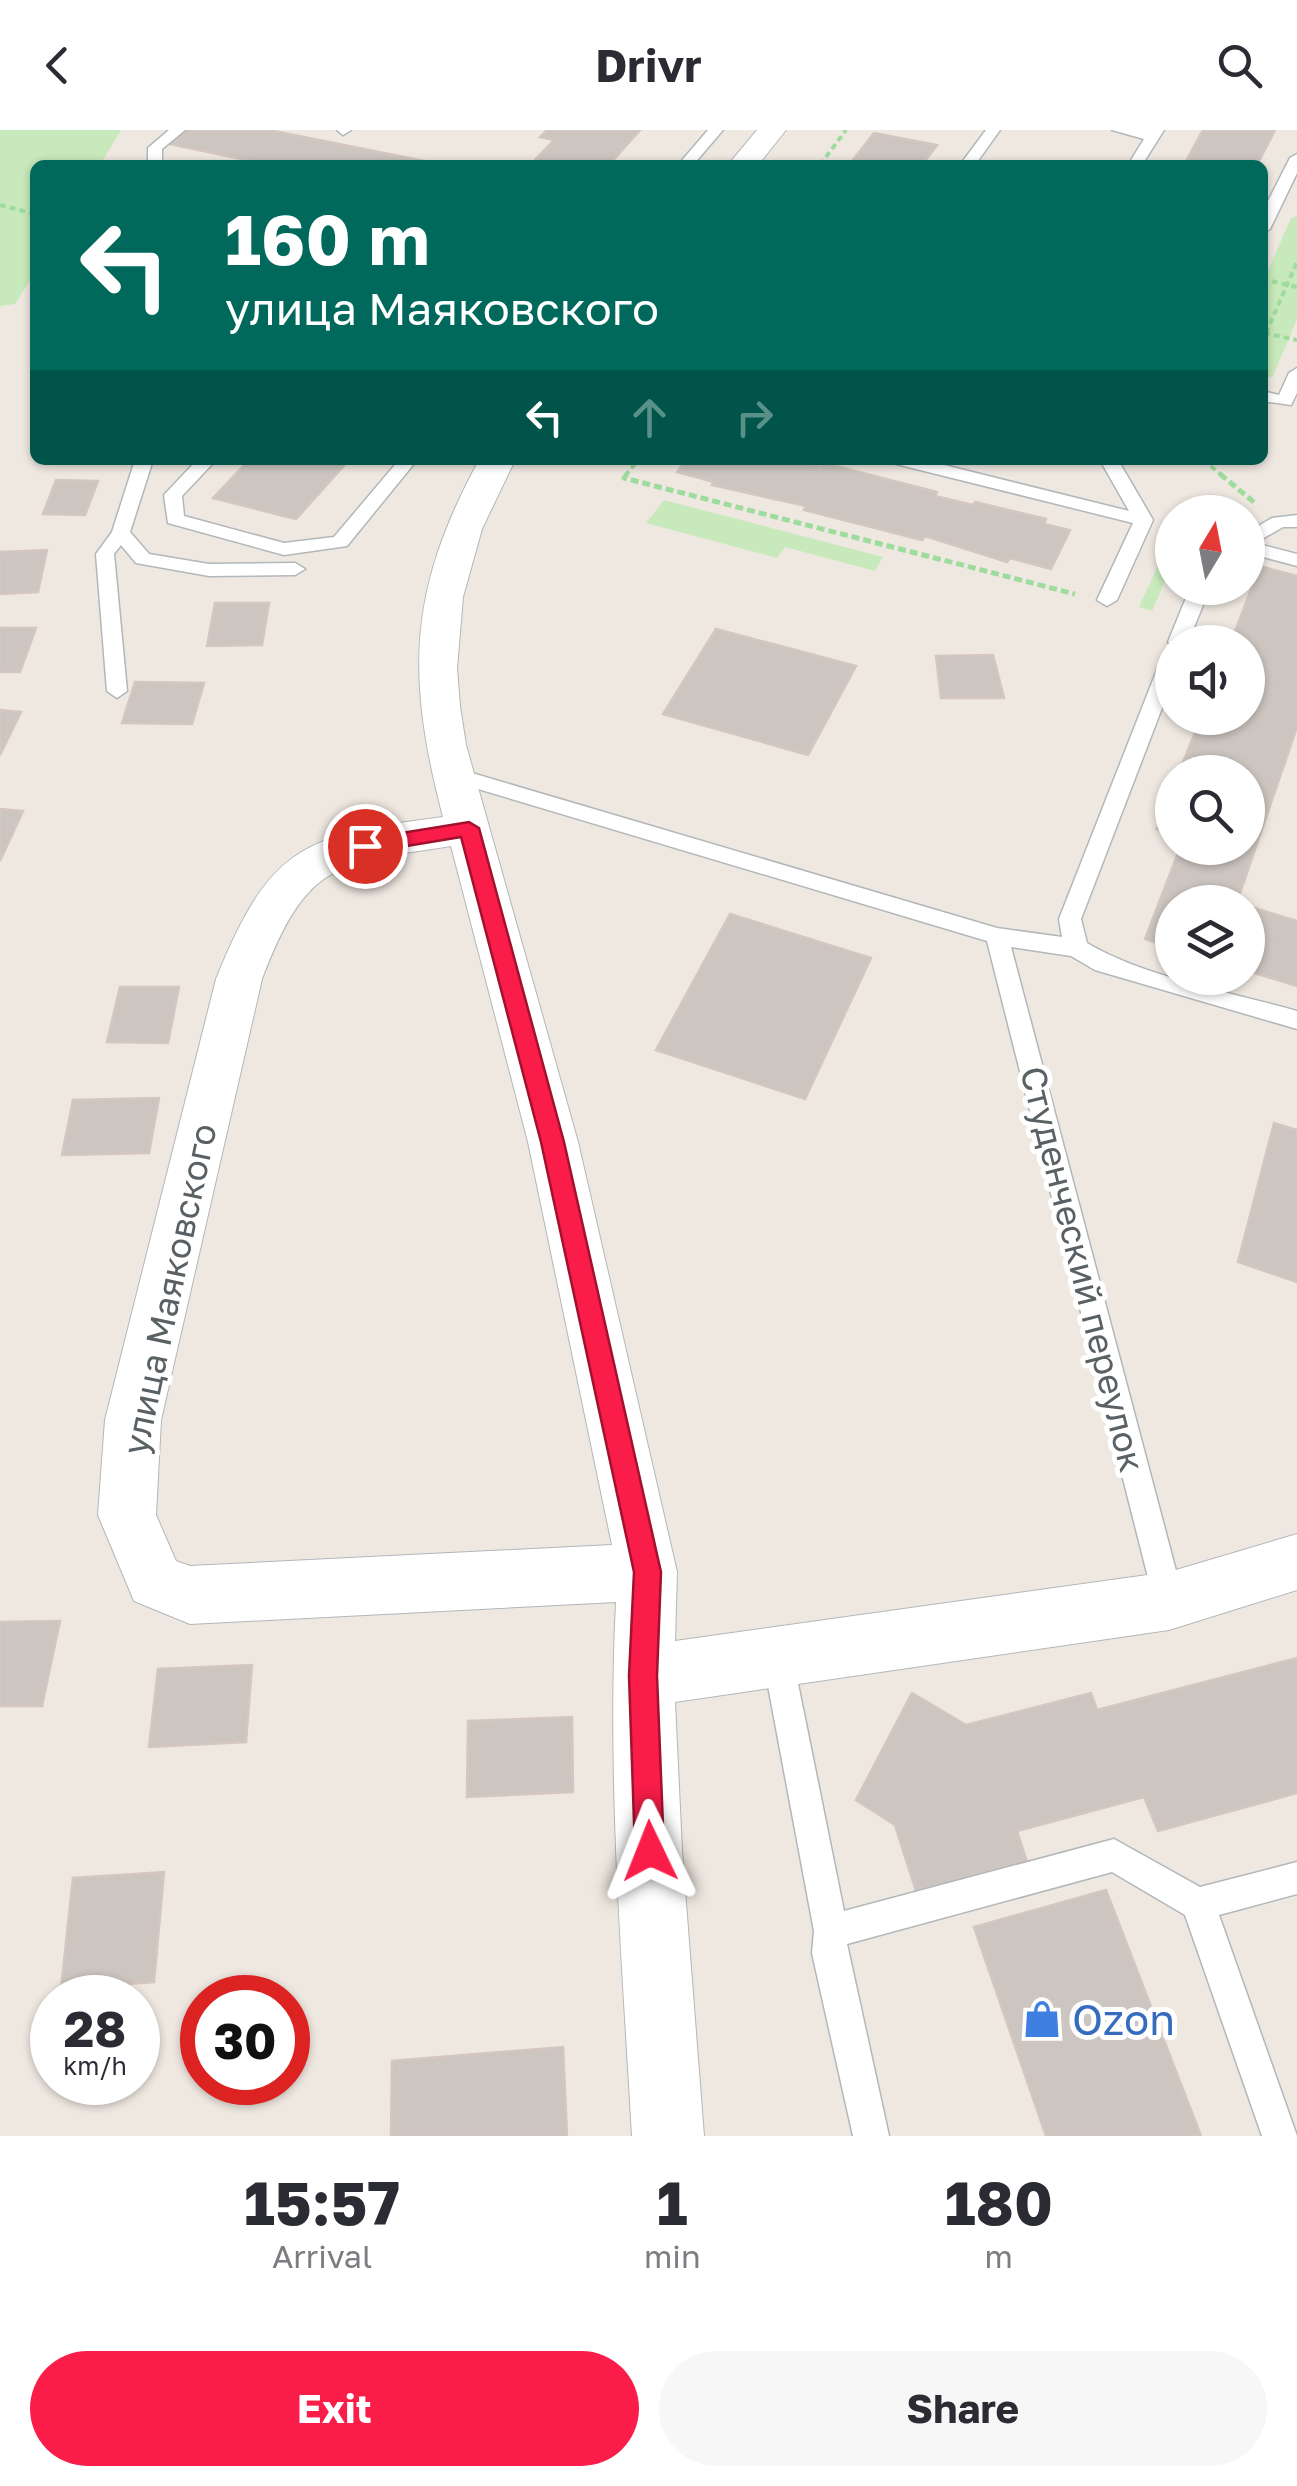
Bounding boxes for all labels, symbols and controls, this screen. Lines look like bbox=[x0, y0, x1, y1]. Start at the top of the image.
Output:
icon: back bbox=[30, 38, 85, 93]
text: Drivr bbox=[595, 38, 702, 92]
icon: search bbox=[1212, 38, 1267, 93]
text: 160 m bbox=[225, 196, 430, 280]
icon: left bbox=[60, 200, 190, 330]
text: улица Маяковского bbox=[225, 281, 659, 335]
icon: left bbox=[517, 390, 572, 445]
icon: ahead bbox=[622, 390, 677, 445]
icon: right bbox=[727, 390, 782, 445]
north arrow bbox=[1155, 495, 1265, 605]
map controls bbox=[1155, 495, 1265, 995]
button: sound bbox=[1155, 625, 1265, 735]
button: search bbox=[1155, 755, 1265, 865]
pin bbox=[323, 804, 408, 889]
icon: arrive bbox=[338, 819, 393, 874]
button: layers bbox=[1155, 885, 1265, 995]
street label: Студенческий переулок bbox=[1012, 1062, 1154, 1476]
street label: улица Маяковского bbox=[113, 1120, 225, 1458]
position arrow bbox=[598, 1799, 702, 1903]
speed limit sign: 30 bbox=[180, 1975, 310, 2105]
place label: Ozon bbox=[1072, 1994, 1175, 2044]
text: 28 bbox=[64, 1998, 126, 2058]
shop icon: Ozon bbox=[1021, 1998, 1063, 2040]
text: km/h bbox=[63, 2050, 127, 2081]
text: 15:57 bbox=[244, 2166, 400, 2238]
text: 1 bbox=[657, 2166, 688, 2238]
text: 180 bbox=[945, 2166, 1053, 2238]
text: Arrival bbox=[272, 2237, 372, 2275]
text: min bbox=[644, 2237, 701, 2275]
text: m bbox=[985, 2237, 1013, 2275]
button: Exit bbox=[30, 2351, 639, 2466]
button: Share bbox=[659, 2351, 1267, 2466]

